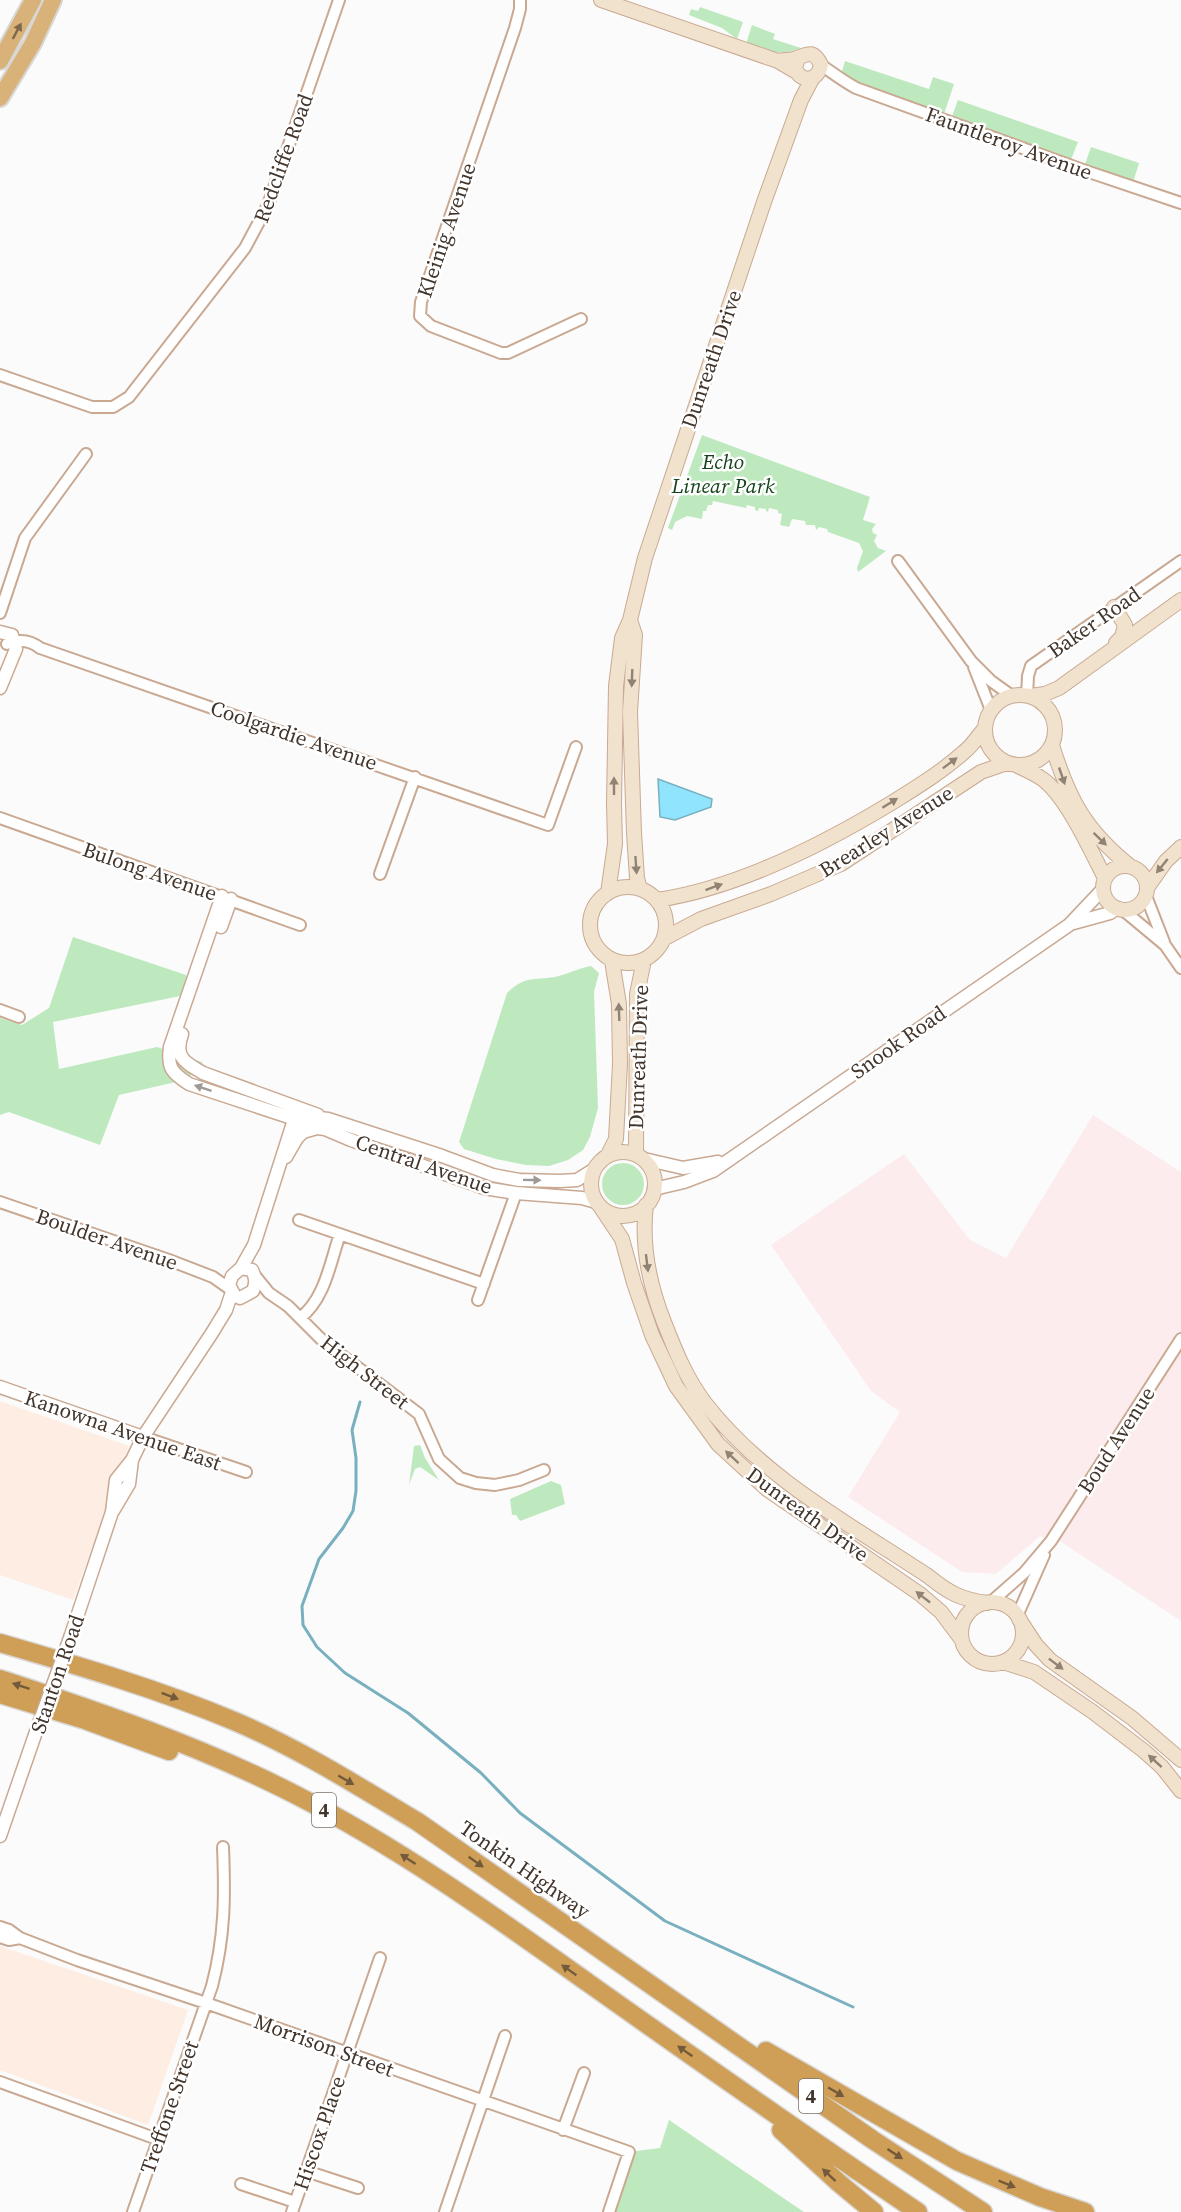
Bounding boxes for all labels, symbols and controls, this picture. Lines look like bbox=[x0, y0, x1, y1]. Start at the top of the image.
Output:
one-way arrow bbox=[12, 22, 22, 39]
street label: Redcliffe Road bbox=[246, 89, 320, 227]
street label: Fauntleroy Avenue bbox=[922, 99, 1096, 187]
street label: Kleinig Avenue bbox=[409, 159, 483, 301]
street label: Dunreath Drive bbox=[674, 286, 748, 432]
park label: Echo Linear Park bbox=[670, 447, 775, 500]
street label: Baker Road bbox=[1042, 579, 1146, 665]
one-way arrow bbox=[627, 669, 636, 688]
street label: Coolgardie Avenue bbox=[207, 693, 381, 777]
one-way arrow bbox=[942, 757, 958, 769]
one-way arrow bbox=[1058, 767, 1068, 785]
one-way arrow bbox=[609, 776, 619, 795]
street label: Brearley Avenue bbox=[813, 778, 959, 884]
one-way arrow bbox=[882, 798, 898, 809]
one-way arrow bbox=[1093, 832, 1107, 846]
street label: Bulong Avenue bbox=[79, 834, 221, 908]
one-way arrow bbox=[631, 855, 641, 874]
one-way arrow bbox=[1156, 858, 1169, 874]
one-way arrow bbox=[705, 881, 723, 891]
street label: Dunreath Drive bbox=[621, 984, 655, 1130]
street label: Snook Road bbox=[845, 998, 952, 1086]
one-way arrow bbox=[614, 1003, 623, 1022]
one-way arrow bbox=[194, 1083, 212, 1093]
street label: Central Avenue bbox=[352, 1127, 496, 1201]
one-way arrow bbox=[523, 1175, 542, 1185]
street label: Boulder Avenue bbox=[32, 1201, 182, 1277]
one-way arrow bbox=[643, 1254, 652, 1273]
street label: High Street bbox=[315, 1328, 416, 1416]
street label: Boud Avenue bbox=[1071, 1381, 1161, 1499]
street label: Kanowna Avenue East bbox=[21, 1383, 225, 1477]
one-way arrow bbox=[725, 1451, 740, 1464]
street label: Dunreath Drive bbox=[741, 1460, 875, 1568]
one-way arrow bbox=[915, 1590, 931, 1603]
street label: Stanton Road bbox=[23, 1611, 91, 1737]
one-way arrow bbox=[1049, 1657, 1064, 1669]
one-way arrow bbox=[12, 1681, 30, 1690]
one-way arrow bbox=[161, 1692, 179, 1701]
one-way arrow bbox=[1148, 1754, 1162, 1768]
one-way arrow bbox=[338, 1775, 355, 1785]
road number: 4 bbox=[312, 1793, 336, 1827]
street label: Tonkin Highway bbox=[454, 1813, 596, 1925]
one-way arrow bbox=[400, 1854, 417, 1865]
one-way arrow bbox=[468, 1856, 484, 1868]
one-way arrow bbox=[562, 1964, 578, 1976]
street label: Morrison Street bbox=[250, 2006, 398, 2084]
street label: Treffone Street bbox=[133, 2036, 205, 2177]
one-way arrow bbox=[678, 2046, 693, 2058]
street label: Hiscox Place bbox=[286, 2072, 352, 2194]
road number: 4 bbox=[799, 2079, 823, 2113]
one-way arrow bbox=[828, 2087, 845, 2097]
one-way arrow bbox=[887, 2149, 904, 2160]
one-way arrow bbox=[823, 2168, 837, 2182]
one-way arrow bbox=[999, 2179, 1017, 2189]

